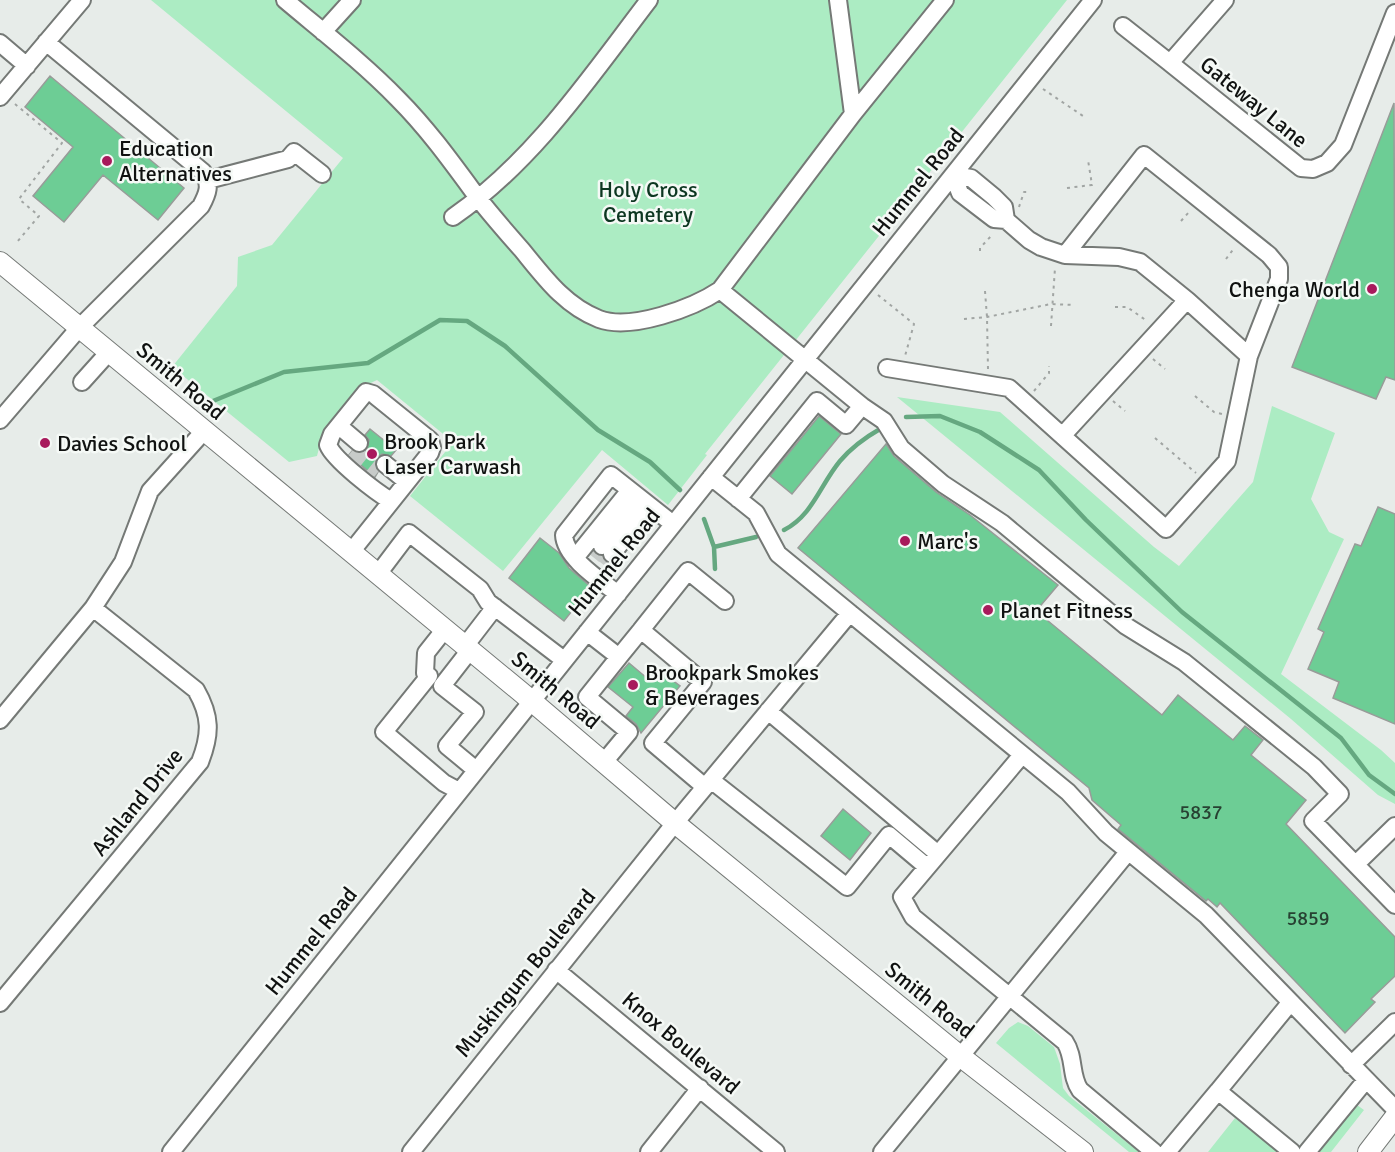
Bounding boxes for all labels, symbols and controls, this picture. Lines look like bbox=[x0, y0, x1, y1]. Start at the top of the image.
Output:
street label: Gateway Lane bbox=[1195, 50, 1313, 154]
street label: Hummel Road bbox=[866, 122, 970, 242]
place label: Education Alternatives bbox=[119, 135, 232, 187]
marker: Education Alternatives bbox=[100, 154, 114, 168]
park label: Holy Cross Cemetery bbox=[598, 176, 698, 228]
place label: Chenga World bbox=[1229, 276, 1360, 303]
marker: Chenga World bbox=[1365, 282, 1379, 296]
street label: Smith Road bbox=[131, 336, 231, 426]
place label: Brook Park Laser Carwash bbox=[384, 428, 521, 480]
place label: Davies School bbox=[57, 430, 187, 457]
marker: Davies School bbox=[38, 436, 52, 450]
marker: Brook Park Laser Carwash bbox=[365, 447, 379, 461]
street label: Hummel Road bbox=[562, 502, 666, 622]
place label: Marc's bbox=[917, 528, 978, 555]
marker: Marc's bbox=[898, 534, 912, 548]
place label: Planet Fitness bbox=[1000, 597, 1133, 624]
marker: Planet Fitness bbox=[981, 603, 995, 617]
street label: Smith Road bbox=[506, 645, 606, 735]
place label: Brookpark Smokes & Beverages bbox=[645, 659, 819, 711]
marker: Brookpark Smokes & Beverages bbox=[626, 678, 640, 692]
street label: Ashland Drive bbox=[85, 743, 189, 861]
house number: 5837 bbox=[1179, 800, 1223, 825]
street label: Hummel Road bbox=[259, 881, 363, 1001]
street label: Muskingum Boulevard bbox=[449, 883, 601, 1063]
house number: 5859 bbox=[1286, 906, 1330, 931]
street label: Smith Road bbox=[880, 956, 980, 1044]
street label: Knox Boulevard bbox=[617, 986, 745, 1100]

